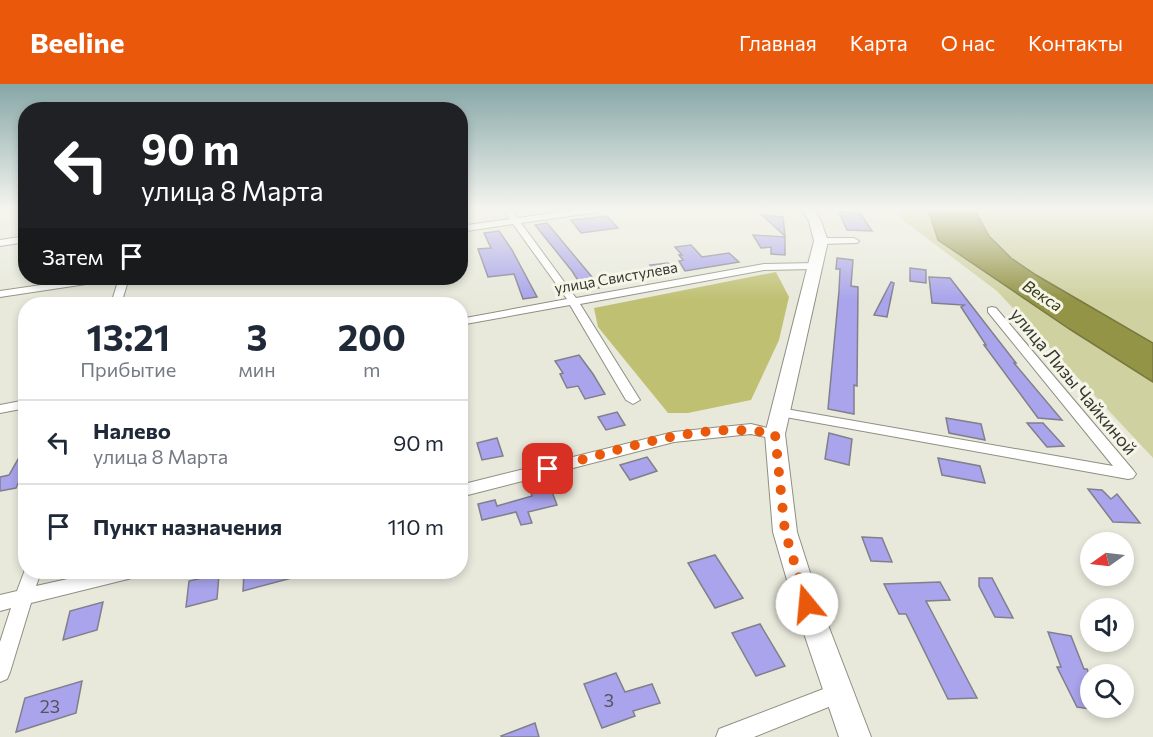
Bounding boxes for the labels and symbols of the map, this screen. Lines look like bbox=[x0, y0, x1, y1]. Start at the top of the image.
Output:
street label: улица Свистулева bbox=[553, 257, 679, 297]
water label: Векса bbox=[1020, 275, 1066, 315]
street label: улица Лизы Чайкиной bbox=[1006, 303, 1142, 459]
pin bbox=[522, 443, 573, 494]
north arrow bbox=[1080, 532, 1134, 586]
position arrow bbox=[775, 572, 839, 636]
house number: 3 bbox=[604, 689, 614, 711]
house number: 23 bbox=[40, 695, 60, 717]

